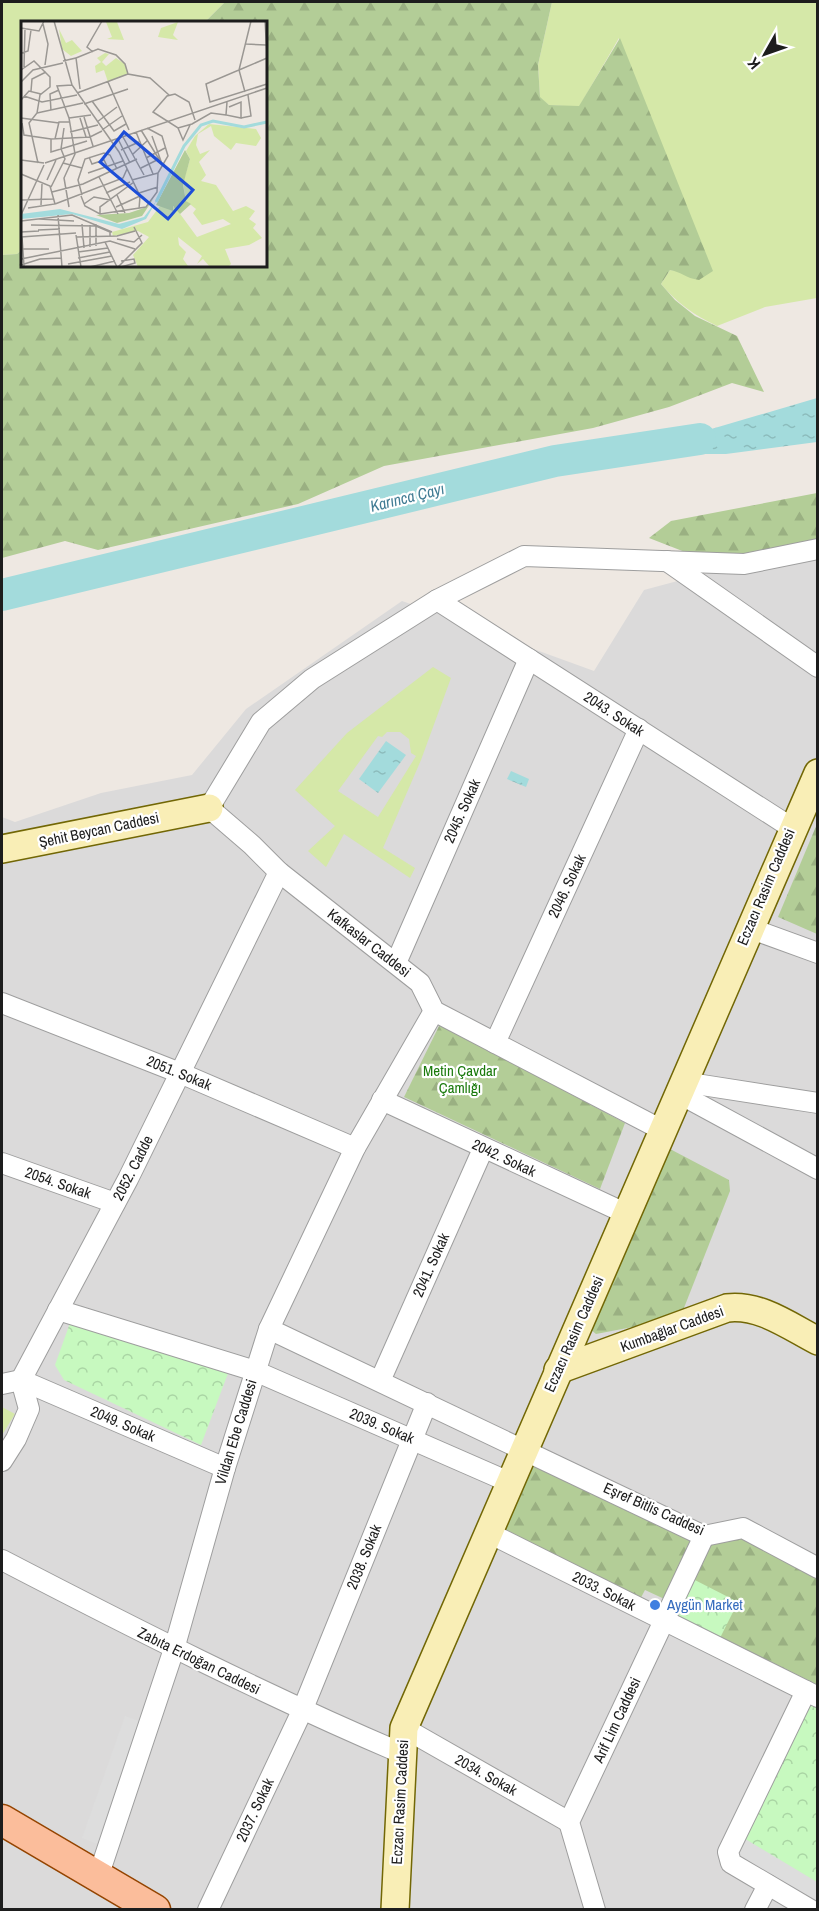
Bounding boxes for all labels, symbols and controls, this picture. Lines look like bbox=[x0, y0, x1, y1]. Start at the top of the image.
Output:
inset map bbox=[21, 21, 267, 267]
north arrow bbox=[735, 24, 795, 84]
text: K bbox=[742, 53, 765, 74]
water label: Karınca Çayı bbox=[368, 477, 447, 517]
street label: 2043. Sokak bbox=[580, 686, 649, 741]
street label: 2045. Sokak bbox=[438, 775, 485, 846]
street label: Şehit Beycan Caddesi bbox=[37, 807, 161, 853]
street label: Eczacı Rasim Caddesi bbox=[731, 825, 800, 948]
street label: 2046. Sokak bbox=[543, 850, 591, 921]
street label: Kafkaslar Caddesi bbox=[323, 903, 415, 982]
street label: 2051. Sokak bbox=[144, 1050, 216, 1095]
park label: Metin Çavdar Çamlığı bbox=[423, 1060, 497, 1098]
street label: 2052. Cadde bbox=[107, 1131, 158, 1204]
street label: 2042. Sokak bbox=[469, 1134, 540, 1182]
street label: 2054. Sokak bbox=[22, 1161, 95, 1204]
street label: 2041. Sokak bbox=[407, 1229, 454, 1300]
street label: Eczacı Rasim Caddesi bbox=[539, 1272, 609, 1395]
street label: Kumbağlar Caddesi bbox=[617, 1300, 727, 1357]
street label: Vildan Ebe Caddesi bbox=[210, 1377, 262, 1487]
street label: 2049. Sokak bbox=[88, 1401, 160, 1447]
street label: 2039. Sokak bbox=[347, 1403, 419, 1449]
street label: Eşref Bitlis Caddesi bbox=[600, 1477, 708, 1540]
street label: 2038. Sokak bbox=[341, 1520, 386, 1592]
street label: 2033. Sokak bbox=[569, 1566, 640, 1616]
place label: Aygün Market bbox=[666, 1594, 743, 1615]
marker: Aygün Market bbox=[648, 1598, 662, 1612]
street label: Zabıta Erdoğan Caddesi bbox=[134, 1622, 264, 1699]
street label: Arif Lim Caddesi bbox=[587, 1674, 646, 1767]
street label: Eczacı Rasim Caddesi bbox=[386, 1739, 413, 1865]
street label: 2034. Sokak bbox=[451, 1749, 522, 1801]
street label: 2037. Sokak bbox=[231, 1774, 279, 1845]

